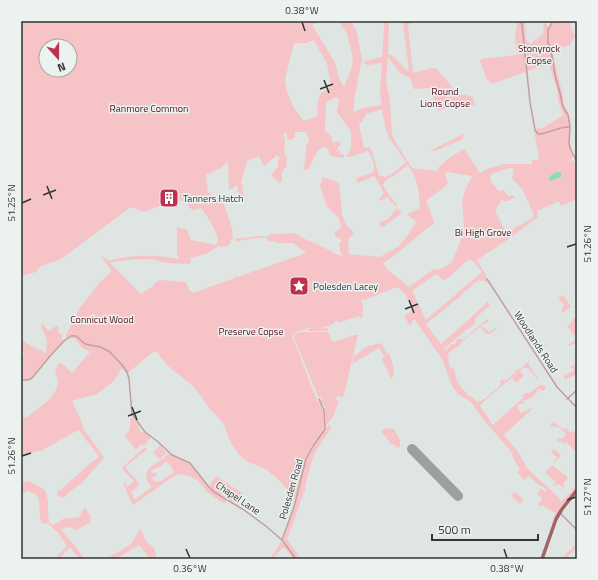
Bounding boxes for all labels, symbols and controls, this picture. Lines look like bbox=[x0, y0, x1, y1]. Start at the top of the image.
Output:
text: 0.38°W bbox=[285, 3, 319, 18]
north arrow bbox=[38, 38, 78, 78]
park label: Stonyrock Copse bbox=[518, 41, 560, 68]
text: N bbox=[55, 59, 68, 76]
park label: Round Lions Copse bbox=[420, 84, 470, 111]
park label: Ranmore Common bbox=[110, 101, 188, 116]
text: 51.25°N bbox=[4, 185, 19, 221]
building icon: Tanners Hatch bbox=[158, 187, 180, 209]
place label: Tanners Hatch bbox=[183, 191, 243, 206]
park label: Bi High Grove bbox=[455, 225, 511, 240]
text: 51.26°N bbox=[580, 226, 595, 262]
place icon: Polesden Lacey bbox=[288, 275, 310, 297]
place label: Polesden Lacey bbox=[313, 279, 378, 294]
street label: Woodlands Road bbox=[510, 308, 562, 376]
park label: Connicut Wood bbox=[70, 312, 134, 327]
park label: Preserve Copse bbox=[218, 324, 284, 339]
text: 51.26°N bbox=[4, 438, 19, 474]
street label: Polesden Road bbox=[275, 457, 307, 521]
street label: Chapel Lane bbox=[213, 478, 263, 518]
text: 51.27°N bbox=[580, 479, 595, 515]
scale bar bbox=[432, 516, 538, 542]
text: 500 m bbox=[438, 520, 471, 539]
text: 0.36°W bbox=[173, 561, 207, 576]
text: 0.38°W bbox=[490, 561, 524, 576]

